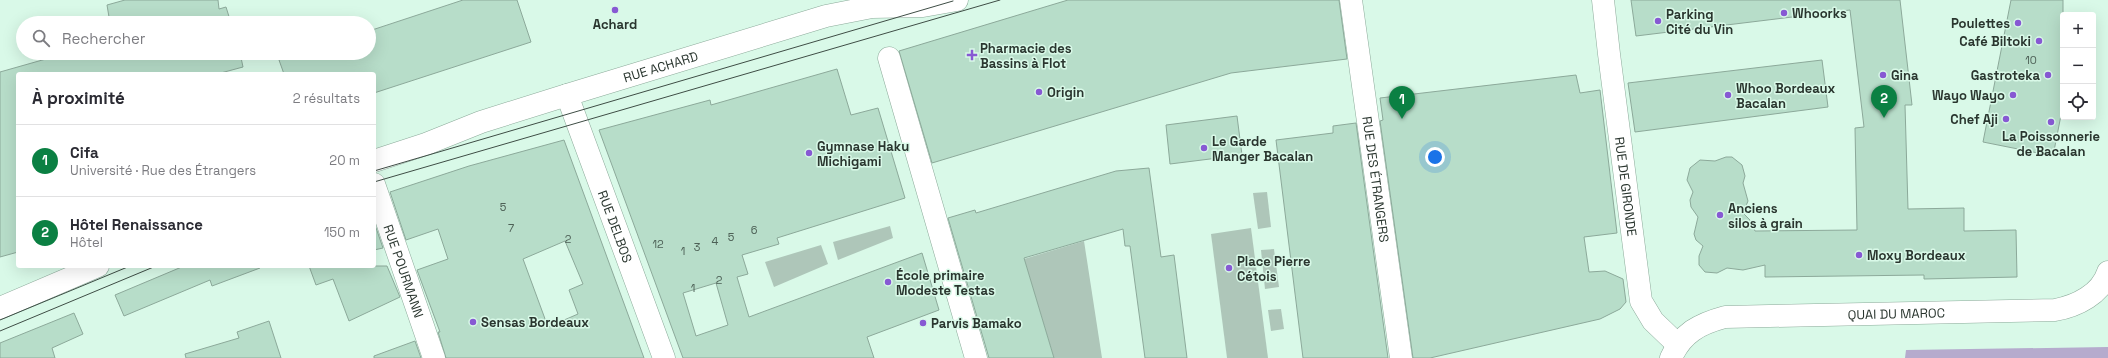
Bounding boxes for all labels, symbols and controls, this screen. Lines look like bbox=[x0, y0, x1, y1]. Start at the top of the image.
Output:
marker: Achard bbox=[610, 5, 620, 15]
place label: Whoorks bbox=[1792, 5, 1847, 22]
place label: Parking Cité du Vin bbox=[1666, 6, 1733, 38]
marker: Whoorks bbox=[1779, 8, 1789, 18]
map controls bbox=[2060, 12, 2096, 120]
button: + bbox=[2060, 12, 2096, 48]
place label: Poulettes bbox=[1951, 15, 2010, 32]
search box bbox=[16, 16, 376, 60]
place label: Achard bbox=[593, 16, 637, 33]
marker: Parking Cité du Vin bbox=[1653, 16, 1663, 26]
marker: Poulettes bbox=[2013, 18, 2023, 28]
icon: search bbox=[30, 27, 52, 49]
text: Rechercher bbox=[62, 29, 145, 48]
place label: Café Biltoki bbox=[1959, 33, 2031, 50]
marker: Café Biltoki bbox=[2034, 36, 2044, 46]
place label: Pharmacie des Bassins à Flot bbox=[980, 40, 1072, 72]
street label: RUE ACHARD bbox=[621, 47, 700, 86]
button: − bbox=[2060, 48, 2096, 84]
marker: Pharmacie des Bassins à Flot bbox=[967, 50, 977, 60]
house number: 10 bbox=[2025, 53, 2037, 67]
place label: Gina bbox=[1891, 67, 1919, 84]
place label: Gastroteka bbox=[1971, 67, 2040, 84]
marker: Gina bbox=[1878, 70, 1888, 80]
marker: Gastroteka bbox=[2043, 70, 2053, 80]
place label: Whoo Bordeaux Bacalan bbox=[1736, 80, 1836, 112]
place label: Origin bbox=[1047, 84, 1084, 101]
button: locate bbox=[2060, 84, 2096, 120]
pin: 2 bbox=[1871, 85, 1897, 118]
pin: 1 bbox=[1389, 86, 1415, 119]
text: À proximité bbox=[32, 87, 125, 109]
marker: Origin bbox=[1034, 87, 1044, 97]
place label: Wayo Wayo bbox=[1932, 87, 2005, 104]
text: 2 résultats bbox=[293, 90, 360, 107]
marker: Whoo Bordeaux Bacalan bbox=[1723, 90, 1733, 100]
marker: Wayo Wayo bbox=[2008, 90, 2018, 100]
place label: Chef Aji bbox=[1950, 111, 1998, 128]
marker: Chef Aji bbox=[2001, 114, 2011, 124]
street label: RUE DES ÉTRANGERS bbox=[1359, 115, 1393, 243]
marker: La Poissonnerie de Bacalan bbox=[2046, 117, 2056, 127]
place label: La Poissonnerie de Bacalan bbox=[2002, 128, 2100, 160]
place label: Le Garde Manger Bacalan bbox=[1212, 133, 1313, 165]
street label: RUE DE GIRONDE bbox=[1611, 136, 1641, 237]
place label: Gymnase Haku Michigami bbox=[817, 138, 909, 170]
text: Cifa bbox=[70, 143, 99, 162]
marker: Le Garde Manger Bacalan bbox=[1199, 143, 1209, 153]
your location bbox=[1425, 147, 1445, 167]
marker: Gymnase Haku Michigami bbox=[804, 148, 814, 158]
text: 1 bbox=[42, 152, 48, 169]
text: 20 m bbox=[329, 152, 360, 169]
text: Université · Rue des Étrangers bbox=[70, 162, 256, 179]
street label: RUE DELBOS bbox=[594, 188, 637, 265]
house number: 5 bbox=[500, 200, 507, 214]
place label: Anciens silos à grain bbox=[1728, 200, 1803, 232]
marker: Anciens silos à grain bbox=[1715, 210, 1725, 220]
text: Hôtel Renaissance bbox=[70, 215, 203, 234]
house number: 7 bbox=[508, 221, 514, 235]
street label: RUE POURMANN bbox=[380, 222, 428, 320]
house number: 6 bbox=[751, 223, 758, 237]
text: 2 bbox=[41, 224, 49, 241]
text: 150 m bbox=[324, 224, 360, 241]
house number: 5 bbox=[728, 230, 735, 244]
house number: 2 bbox=[565, 232, 572, 246]
text: Hôtel bbox=[70, 234, 103, 251]
house number: 4 bbox=[712, 234, 719, 248]
house number: 12 bbox=[652, 237, 664, 251]
house number: 3 bbox=[694, 240, 701, 254]
house number: 1 bbox=[681, 244, 685, 258]
place label: Moxy Bordeaux bbox=[1867, 247, 1966, 264]
marker: Moxy Bordeaux bbox=[1854, 250, 1864, 260]
place label: Place Pierre Cétois bbox=[1237, 253, 1311, 285]
marker: Place Pierre Cétois bbox=[1224, 263, 1234, 273]
place label: École primaire Modeste Testas bbox=[896, 267, 995, 299]
house number: 2 bbox=[716, 273, 723, 287]
marker: École primaire Modeste Testas bbox=[883, 277, 893, 287]
house number: 1 bbox=[691, 281, 695, 295]
street label: QUAI DU MAROC bbox=[1848, 304, 1945, 323]
place label: Sensas Bordeaux bbox=[481, 314, 589, 331]
place label: Parvis Bamako bbox=[931, 315, 1022, 332]
marker: Sensas Bordeaux bbox=[468, 317, 478, 327]
marker: Parvis Bamako bbox=[918, 318, 928, 328]

